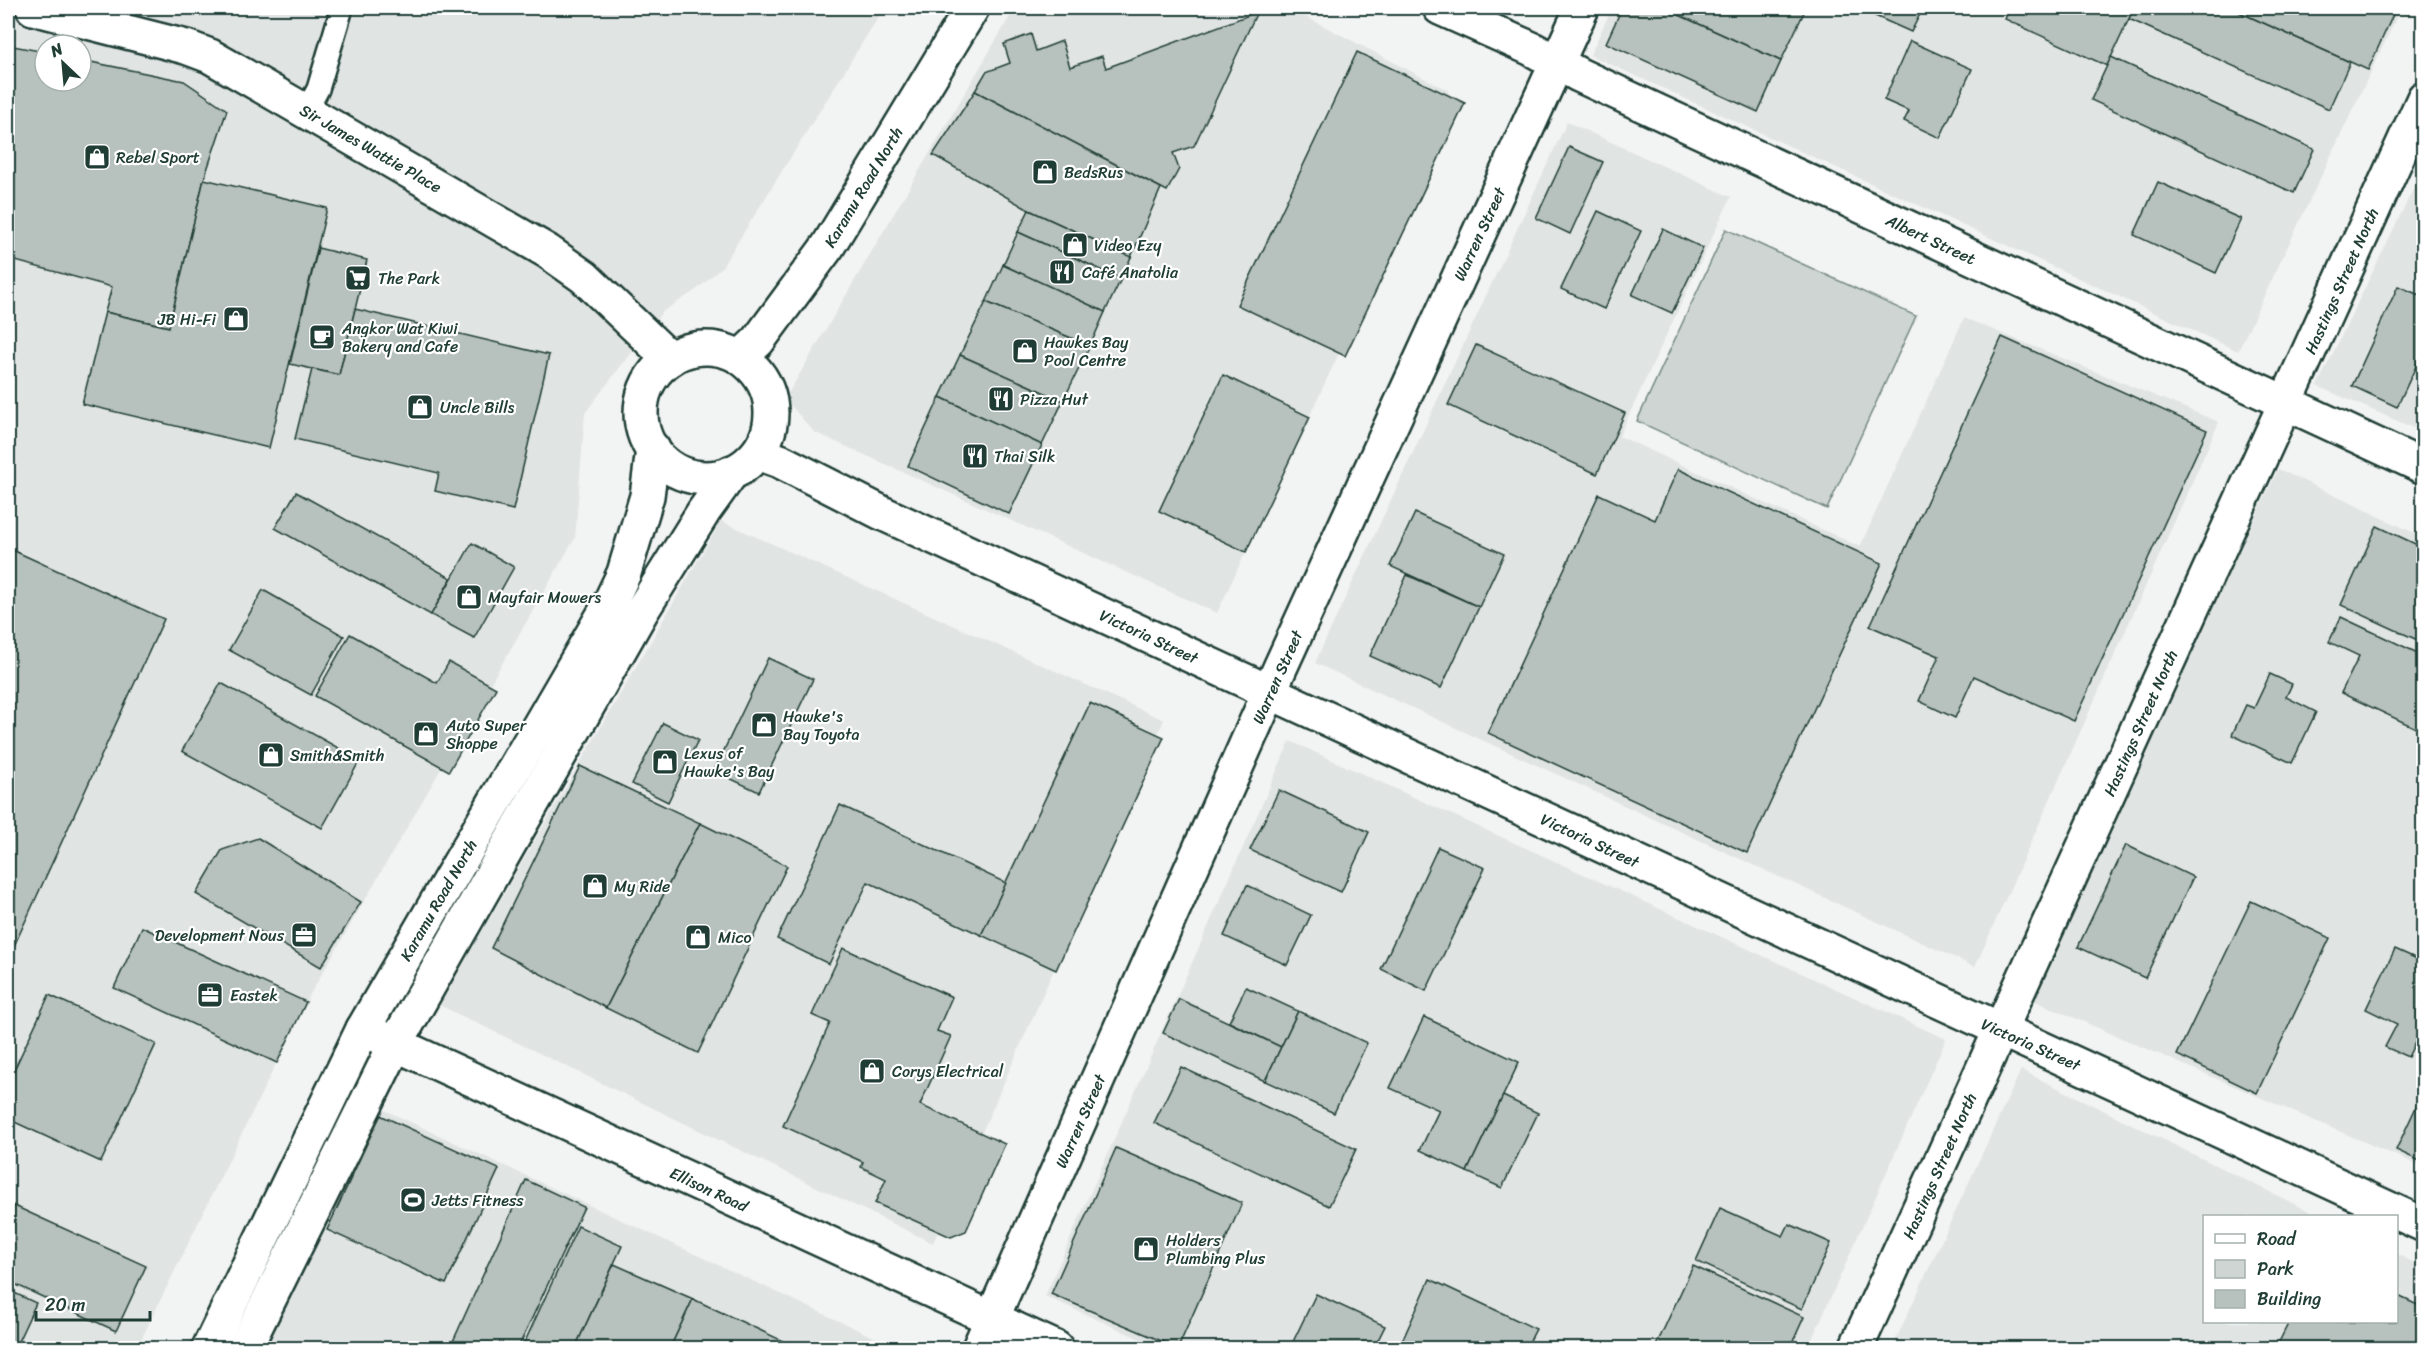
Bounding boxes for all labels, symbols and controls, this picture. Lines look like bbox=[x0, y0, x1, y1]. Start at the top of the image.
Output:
north arrow bbox=[33, 33, 93, 93]
text: N bbox=[44, 34, 69, 66]
street label: Sir James Wattie Place bbox=[294, 96, 447, 201]
street label: Karamu Road North bbox=[816, 121, 911, 253]
shop icon: Rebel Sport bbox=[82, 142, 112, 172]
place label: Rebel Sport bbox=[116, 143, 200, 172]
shop icon: BedsRus bbox=[1030, 157, 1060, 187]
place label: BedsRus bbox=[1064, 158, 1123, 187]
street label: Warren Street bbox=[1445, 182, 1514, 286]
street label: Hastings Street North bbox=[2296, 203, 2387, 359]
street label: Albert Street bbox=[1880, 205, 1981, 273]
shop icon: Video Ezy bbox=[1060, 230, 1090, 260]
place label: Video Ezy bbox=[1094, 231, 1162, 260]
restaurant icon: Café Anatolia bbox=[1047, 257, 1077, 287]
place label: Café Anatolia bbox=[1082, 258, 1179, 287]
supermarket icon: The Park bbox=[343, 263, 373, 293]
place label: The Park bbox=[378, 264, 440, 293]
shop icon: JB Hi-Fi bbox=[221, 304, 251, 334]
place label: JB Hi-Fi bbox=[157, 305, 217, 334]
place label: Angkor Wat Kiwi Bakery and Cafe bbox=[341, 314, 458, 361]
cafe icon: Angkor Wat Kiwi Bakery and Cafe bbox=[307, 322, 337, 352]
place label: Hawkes Bay Pool Centre bbox=[1044, 328, 1129, 375]
shop icon: Hawkes Bay Pool Centre bbox=[1010, 336, 1040, 366]
restaurant icon: Pizza Hut bbox=[986, 384, 1016, 414]
place label: Pizza Hut bbox=[1020, 385, 1088, 414]
shop icon: Uncle Bills bbox=[405, 392, 435, 422]
place label: Uncle Bills bbox=[440, 393, 515, 422]
restaurant icon: Thai Silk bbox=[960, 441, 990, 471]
place label: Thai Silk bbox=[994, 442, 1055, 471]
shop icon: Mayfair Mowers bbox=[454, 582, 484, 612]
place label: Mayfair Mowers bbox=[488, 583, 602, 612]
street label: Victoria Street bbox=[1095, 601, 1204, 672]
street label: Warren Street bbox=[1244, 625, 1311, 729]
street label: Hastings Street North bbox=[2095, 645, 2186, 801]
place label: Hawke's Bay Toyota bbox=[783, 702, 859, 749]
shop icon: Hawke's Bay Toyota bbox=[749, 710, 779, 740]
place label: Auto Super Shoppe bbox=[445, 711, 528, 758]
shop icon: Auto Super Shoppe bbox=[411, 719, 441, 749]
place label: Lexus of Hawke's Bay bbox=[684, 739, 775, 786]
shop icon: Smith&Smith bbox=[256, 740, 286, 770]
place label: Smith&Smith bbox=[290, 741, 384, 770]
shop icon: Lexus of Hawke's Bay bbox=[650, 747, 680, 777]
street label: Victoria Street bbox=[1536, 805, 1645, 876]
street label: Karamu Road North bbox=[392, 834, 485, 967]
shop icon: My Ride bbox=[580, 871, 610, 901]
place label: My Ride bbox=[614, 872, 670, 901]
office icon: Development Nous bbox=[289, 920, 319, 950]
place label: Development Nous bbox=[155, 921, 285, 950]
shop icon: Mico bbox=[683, 922, 713, 952]
place label: Mico bbox=[718, 923, 752, 952]
office icon: Eastek bbox=[195, 980, 225, 1010]
place label: Eastek bbox=[230, 981, 278, 1010]
street label: Victoria Street bbox=[1976, 1010, 2086, 1080]
shop icon: Corys Electrical bbox=[857, 1056, 887, 1086]
place label: Corys Electrical bbox=[892, 1057, 1004, 1086]
street label: Warren Street bbox=[1047, 1069, 1114, 1173]
street label: Hastings Street North bbox=[1894, 1088, 1985, 1244]
street label: Ellison Road bbox=[665, 1159, 754, 1221]
sports icon: Jetts Fitness bbox=[398, 1185, 428, 1215]
place label: Jetts Fitness bbox=[431, 1186, 524, 1215]
legend bbox=[2203, 1215, 2398, 1323]
text: Road bbox=[2257, 1223, 2297, 1255]
place label: Holders Plumbing Plus bbox=[1166, 1226, 1266, 1273]
shop icon: Holders Plumbing Plus bbox=[1131, 1234, 1161, 1264]
text: Park bbox=[2257, 1253, 2294, 1285]
text: Building bbox=[2257, 1283, 2321, 1315]
scale bar bbox=[36, 1284, 150, 1322]
text: 20 m bbox=[45, 1289, 85, 1321]

